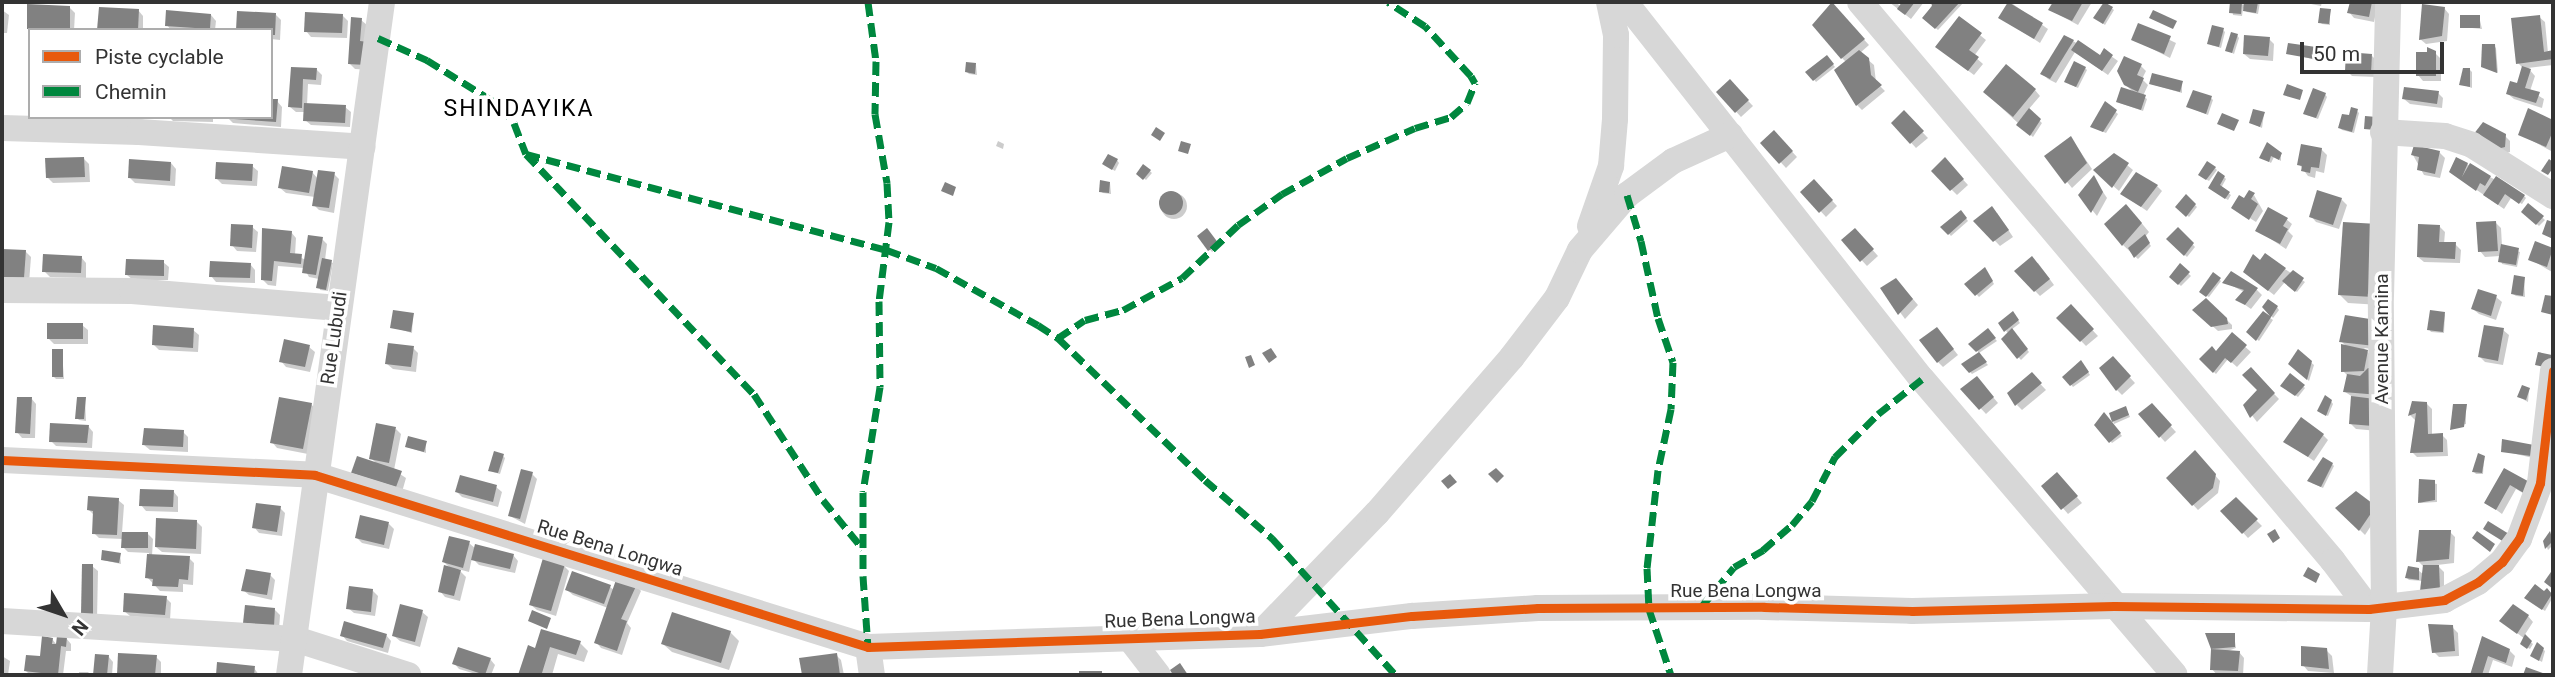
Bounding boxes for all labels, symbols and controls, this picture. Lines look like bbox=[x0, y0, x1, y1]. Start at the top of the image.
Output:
legend bbox=[28, 28, 273, 119]
scale bar bbox=[2303, 28, 2446, 72]
text: 50 m bbox=[2313, 42, 2360, 66]
text: Piste cyclable bbox=[95, 45, 224, 69]
text: Chemin bbox=[95, 80, 167, 104]
district label: SHINDAYIKA bbox=[445, 95, 593, 123]
street label: Avenue Kamina bbox=[2371, 273, 2393, 405]
street label: Rue Lubudi bbox=[316, 290, 352, 386]
street label: Rue Bena Longwa bbox=[534, 515, 686, 581]
north arrow bbox=[28, 579, 98, 649]
street label: Rue Bena Longwa bbox=[1670, 580, 1822, 602]
street label: Rue Bena Longwa bbox=[1104, 605, 1256, 633]
text: N bbox=[67, 615, 93, 640]

